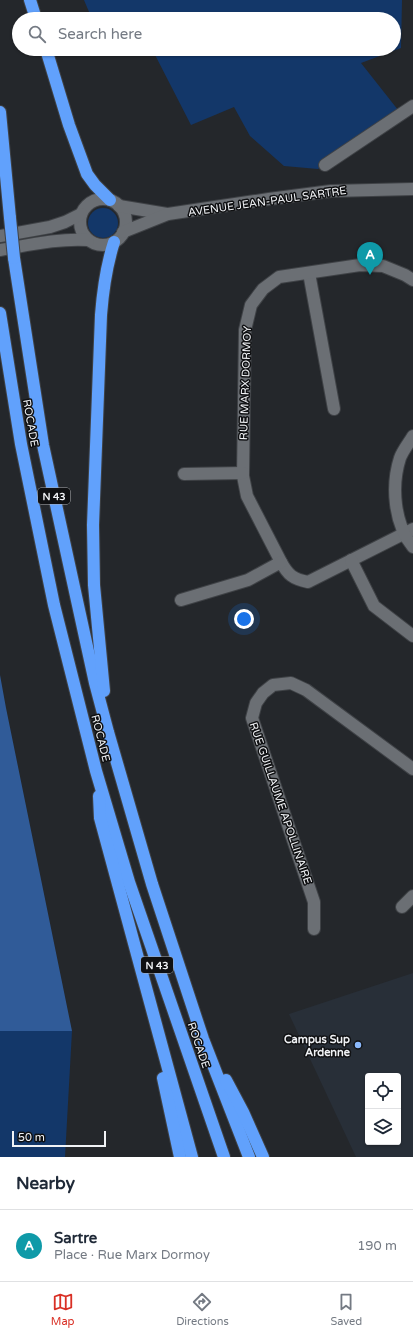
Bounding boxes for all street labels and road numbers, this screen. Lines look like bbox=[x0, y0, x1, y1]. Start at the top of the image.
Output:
street label: AVENUE JEAN-PAUL SARTRE bbox=[187, 184, 347, 219]
street label: RUE MARX DORMOY bbox=[237, 326, 254, 440]
street label: ROCADE bbox=[20, 398, 41, 448]
road number: N 43 bbox=[38, 488, 70, 504]
street label: ROCADE bbox=[88, 713, 113, 763]
street label: RUE GUILLAUME APOLLINAIRE bbox=[247, 720, 314, 886]
road number: N 43 bbox=[141, 957, 173, 973]
street label: ROCADE bbox=[185, 1020, 212, 1070]

